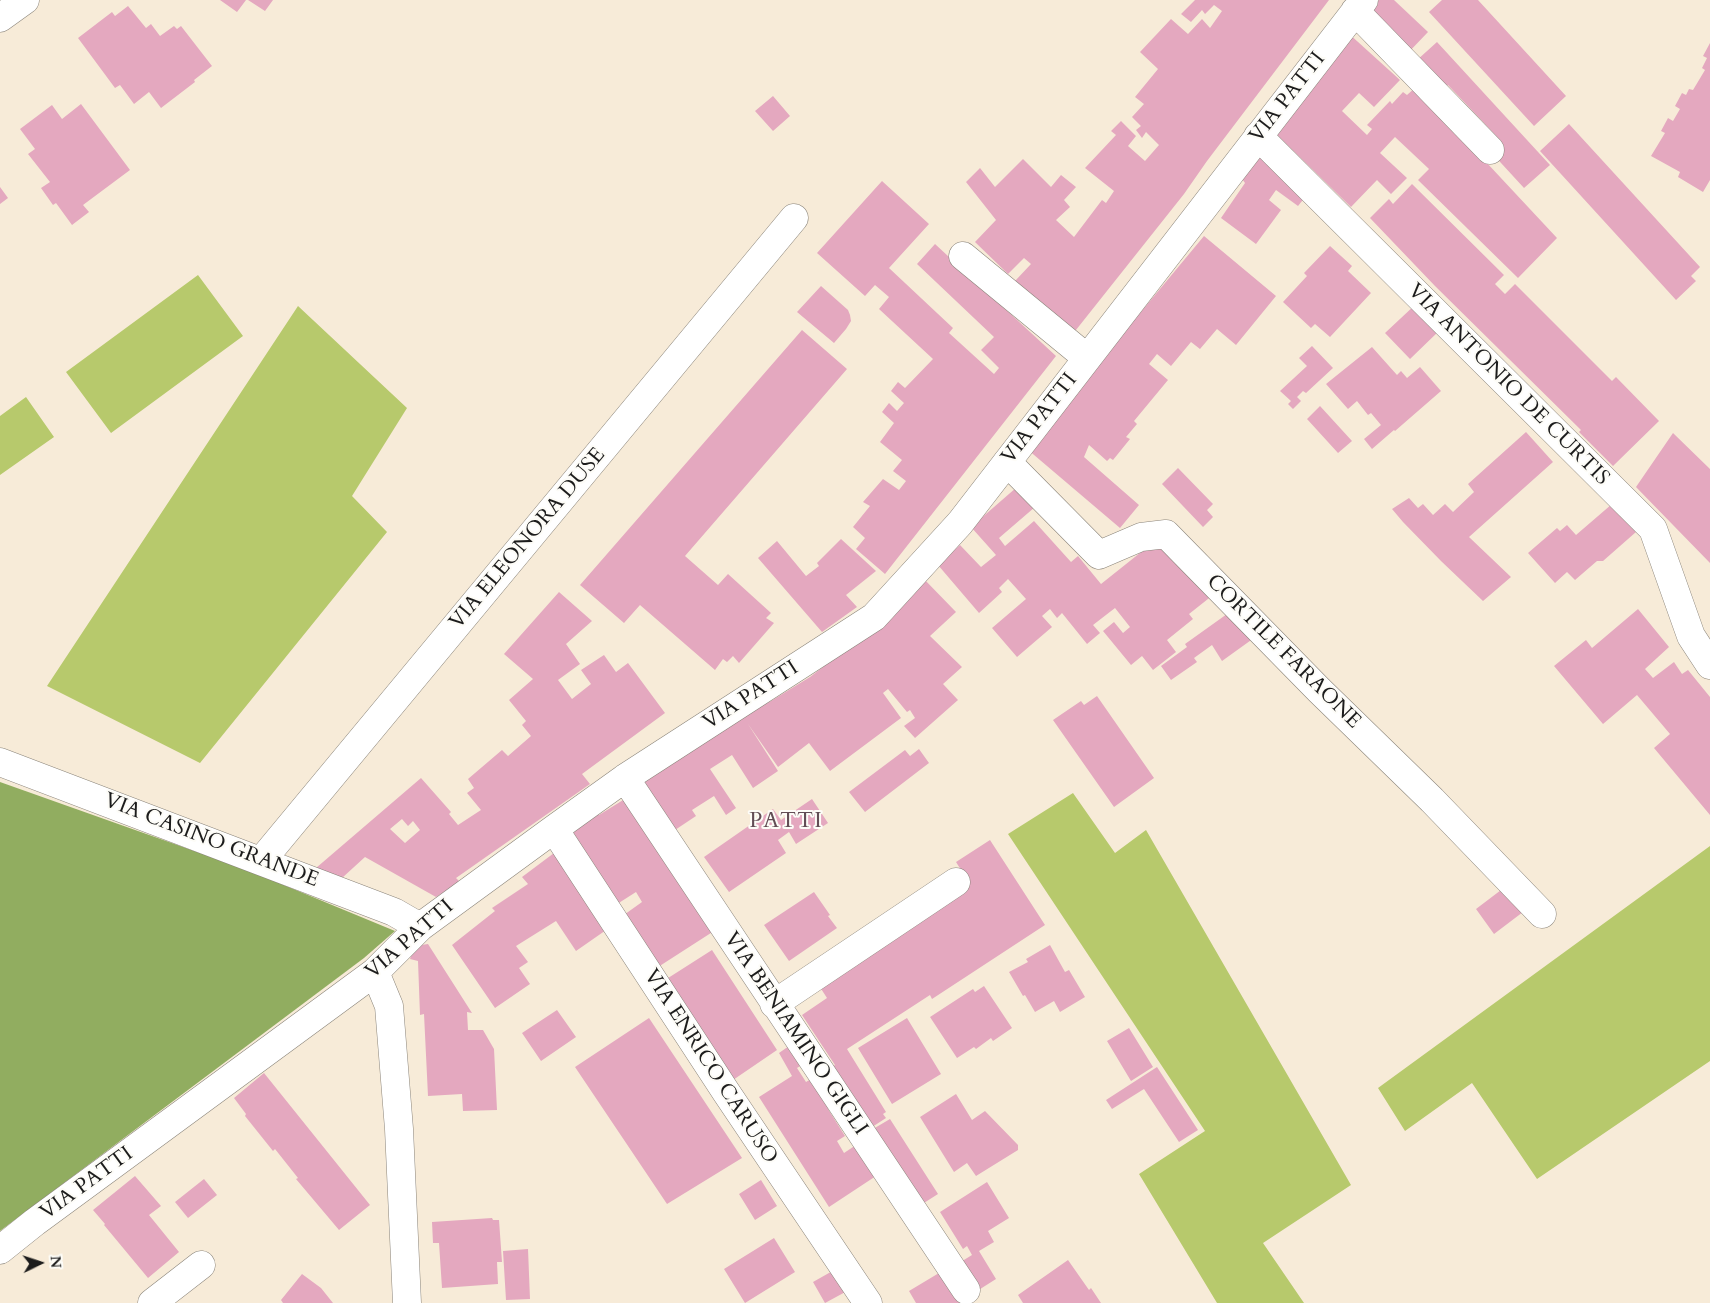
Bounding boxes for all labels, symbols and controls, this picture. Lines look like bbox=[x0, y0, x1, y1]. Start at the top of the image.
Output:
street label: VIA PATTI bbox=[1245, 47, 1331, 149]
street label: VIA ANTONIO DE CURTIS bbox=[1402, 279, 1614, 491]
street label: VIA PATTI bbox=[997, 368, 1083, 470]
street label: VIA ELEONORA DUSE bbox=[445, 443, 611, 635]
street label: CORTILE FARAONE bbox=[1201, 570, 1365, 734]
street label: VIA PATTI bbox=[699, 656, 803, 736]
street label: VIA CASINO GRANDE bbox=[100, 788, 322, 894]
district label: PATTI bbox=[749, 809, 823, 835]
street label: VIA PATTI bbox=[361, 895, 459, 985]
street label: VIA BENIAMINO GIGLI bbox=[718, 928, 872, 1140]
street label: VIA ENRICO CARUSO bbox=[638, 965, 782, 1169]
street label: VIA PATTI bbox=[36, 1142, 138, 1226]
north arrow bbox=[15, 1238, 65, 1288]
text: N bbox=[46, 1255, 65, 1269]

